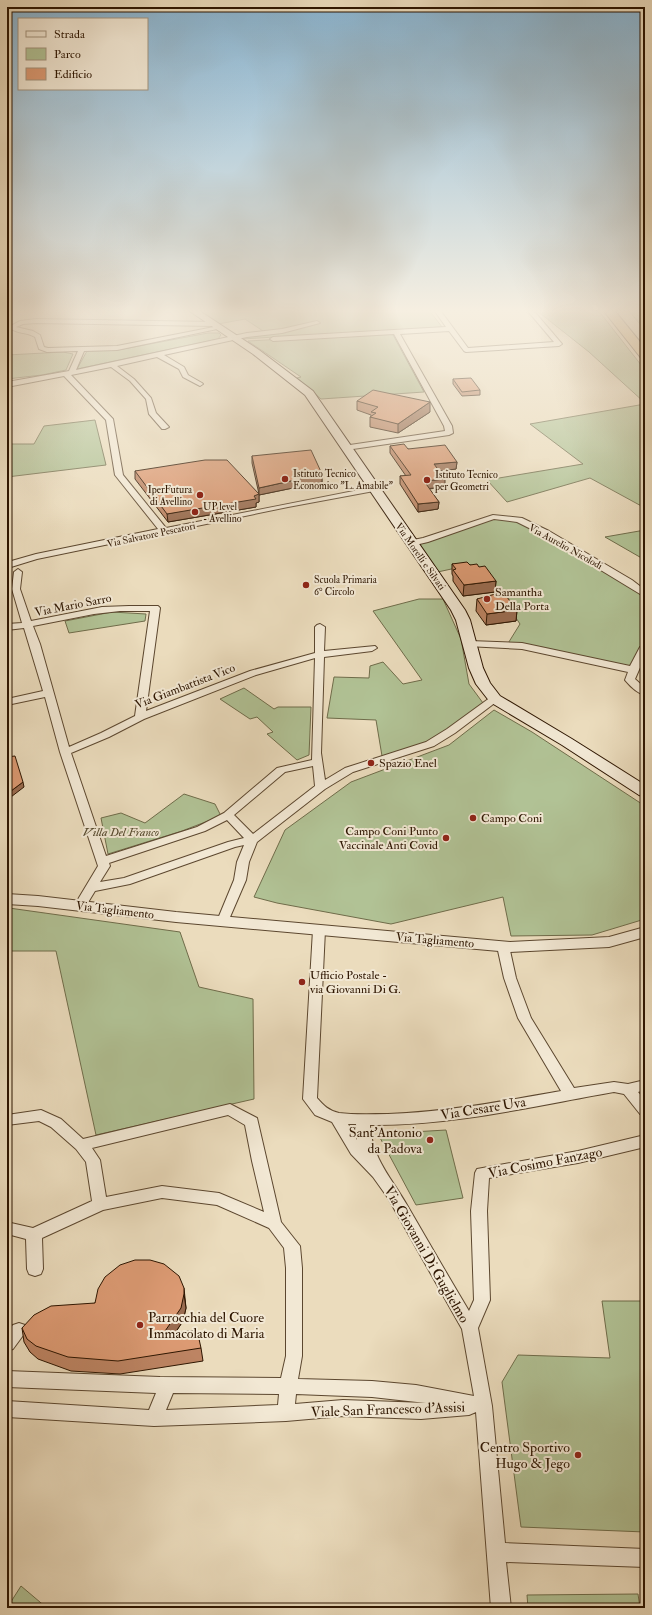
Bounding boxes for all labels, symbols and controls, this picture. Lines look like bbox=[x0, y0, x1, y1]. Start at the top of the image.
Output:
legend bbox=[18, 18, 148, 90]
text: Strada bbox=[54, 27, 86, 42]
text: Parco bbox=[54, 47, 81, 62]
text: Edificio bbox=[54, 67, 92, 82]
place label: Istituto Tecnico Economico "L. Amabile" bbox=[293, 468, 393, 492]
place label: Istituto Tecnico per Geometri bbox=[434, 469, 498, 494]
marker: Istituto Tecnico Economico "L. Amabile" bbox=[280, 474, 290, 484]
marker: Istituto Tecnico per Geometri bbox=[422, 475, 432, 485]
place label: IperFutura di Avellino bbox=[148, 484, 193, 508]
marker: IperFutura di Avellino bbox=[195, 490, 205, 500]
place label: UP level - Avellino bbox=[203, 501, 242, 525]
marker: UP level - Avellino bbox=[190, 507, 200, 517]
street label: Via Salvatore Pescatori bbox=[106, 520, 197, 550]
street label: Via Morelli e Silvati bbox=[393, 521, 448, 593]
street label: Via Aurelio Nicolodi bbox=[527, 522, 605, 572]
place label: Scuola Primaria 6° Circolo bbox=[314, 574, 378, 598]
marker: Scuola Primaria 6° Circolo bbox=[301, 580, 311, 590]
place label: Samantha Della Porta bbox=[495, 585, 550, 614]
street label: Via Mario Sarro bbox=[33, 591, 113, 620]
marker: Samantha Della Porta bbox=[482, 594, 492, 604]
street label: Via Giambattista Vico bbox=[133, 660, 238, 712]
place label: Spazio Enel bbox=[379, 756, 437, 771]
marker: Spazio Enel bbox=[366, 758, 376, 768]
place label: Campo Coni bbox=[481, 811, 542, 826]
marker: Campo Coni bbox=[468, 813, 478, 823]
place label: Campo Coni Punto Vaccinale Anti Covid bbox=[339, 824, 438, 853]
park label: Villa Del Franco bbox=[83, 825, 159, 840]
marker: Campo Coni Punto Vaccinale Anti Covid bbox=[441, 833, 451, 843]
street label: Via Tagliamento bbox=[75, 898, 155, 923]
street label: Via Tagliamento bbox=[395, 930, 475, 951]
place label: Ufficio Postale - via Giovanni Di G. bbox=[309, 968, 401, 997]
marker: Ufficio Postale - via Giovanni Di G. bbox=[297, 977, 307, 987]
street label: Via Cesare Uva bbox=[439, 1093, 527, 1124]
place label: Sant'Antonio da Padova bbox=[349, 1124, 422, 1157]
marker: Sant'Antonio da Padova bbox=[425, 1135, 435, 1145]
street label: Via Cosimo Fanzago bbox=[487, 1143, 604, 1182]
street label: Via Giovanni Di Guglielmo bbox=[380, 1183, 473, 1326]
place label: Parrocchia del Cuore Immacolato di Maria bbox=[148, 1309, 265, 1342]
marker: Parrocchia del Cuore Immacolato di Maria bbox=[135, 1320, 145, 1330]
street label: Viale San Francesco d'Assisi bbox=[311, 1398, 466, 1421]
place label: Centro Sportivo Hugo & Jego bbox=[480, 1439, 570, 1472]
marker: Centro Sportivo Hugo & Jego bbox=[573, 1450, 583, 1460]

